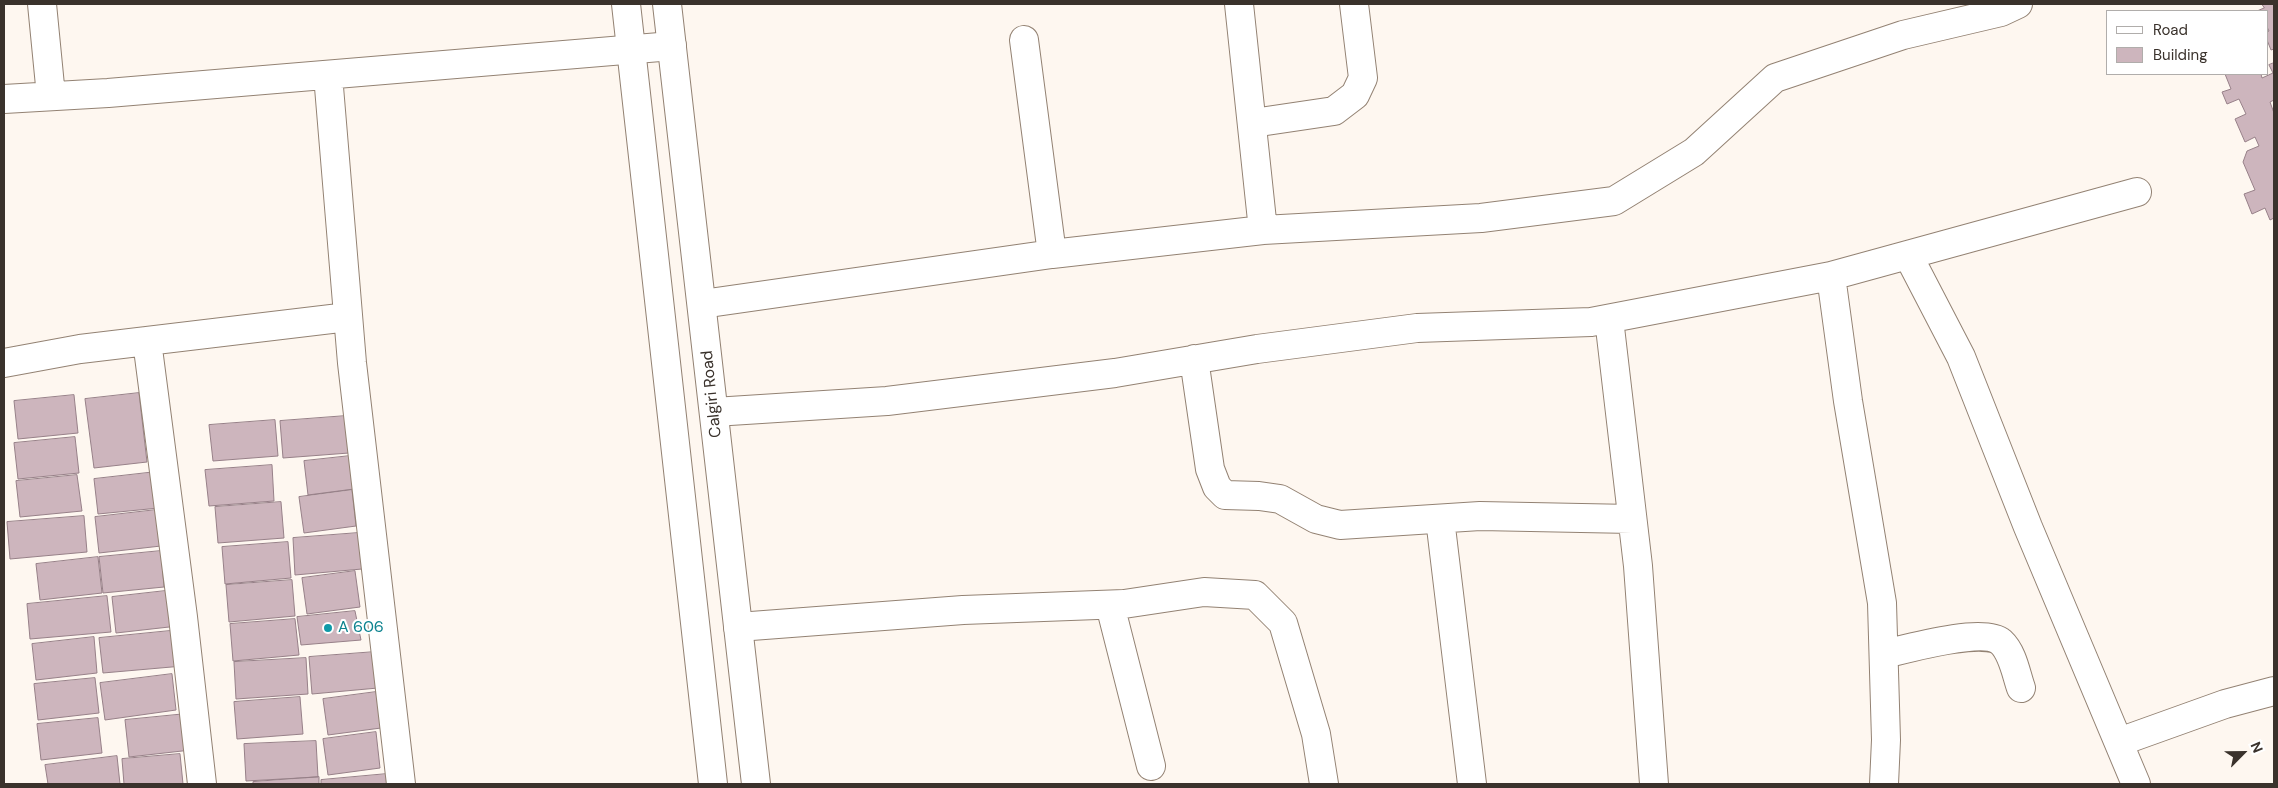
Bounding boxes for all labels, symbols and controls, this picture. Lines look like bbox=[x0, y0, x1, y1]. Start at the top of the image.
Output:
legend bbox=[2106, 10, 2268, 75]
text: Road bbox=[2153, 20, 2188, 40]
text: Building bbox=[2153, 45, 2208, 65]
street label: Calgiri Road bbox=[698, 349, 726, 439]
place label: A 606 bbox=[338, 618, 384, 638]
marker: A 606 bbox=[322, 622, 334, 634]
north arrow bbox=[2218, 728, 2268, 778]
text: N bbox=[2247, 739, 2267, 755]

